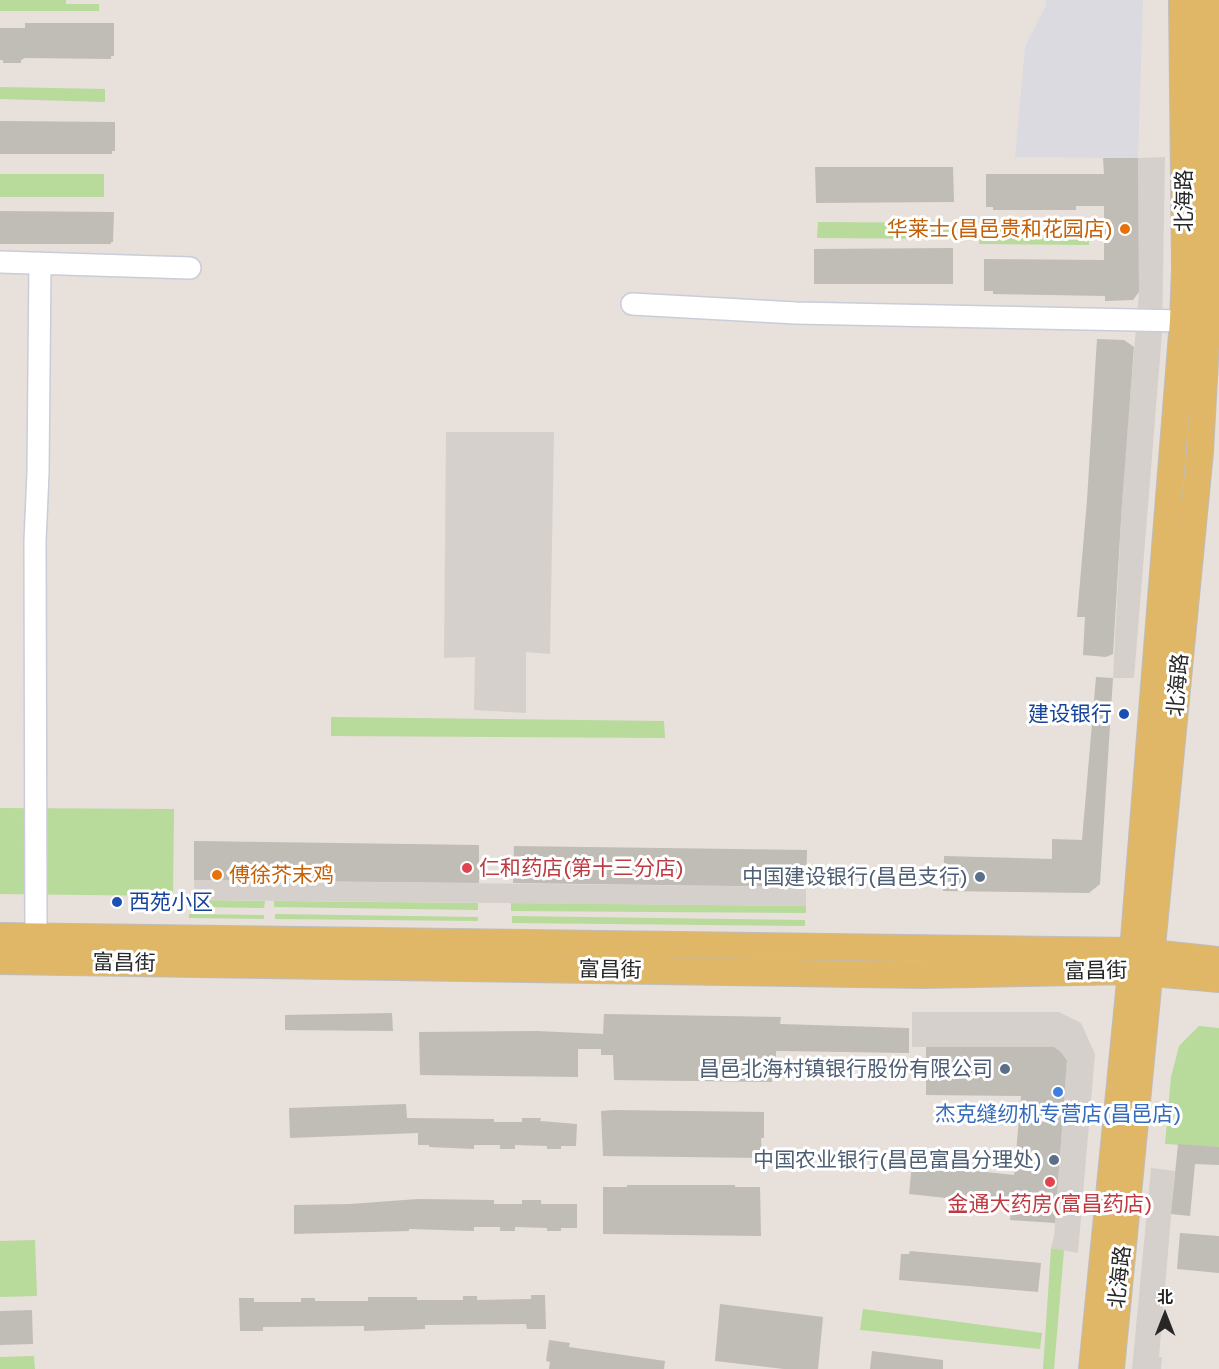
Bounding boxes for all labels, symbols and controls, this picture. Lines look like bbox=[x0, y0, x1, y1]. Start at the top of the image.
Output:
street label: 北海路 bbox=[1171, 170, 1197, 232]
place label: 华莱士(昌邑贵和花园店) bbox=[887, 216, 1113, 242]
marker: 华莱士(昌邑贵和花园店) bbox=[1118, 222, 1132, 236]
street label: 北海路 bbox=[1163, 653, 1193, 717]
place label: 建设银行 bbox=[1028, 701, 1112, 727]
marker: 建设银行 bbox=[1117, 707, 1131, 721]
place label: 仁和药店(第十三分店) bbox=[479, 855, 684, 881]
marker: 仁和药店(第十三分店) bbox=[460, 861, 474, 875]
place label: 傅徐芥末鸡 bbox=[229, 862, 334, 888]
place label: 中国建设银行(昌邑支行) bbox=[742, 864, 968, 890]
marker: 傅徐芥末鸡 bbox=[210, 868, 224, 882]
marker: 中国建设银行(昌邑支行) bbox=[973, 870, 987, 884]
place label: 西苑小区 bbox=[129, 889, 213, 915]
marker: 西苑小区 bbox=[110, 895, 124, 909]
street label: 富昌街 bbox=[92, 950, 156, 976]
street label: 富昌街 bbox=[578, 957, 642, 983]
street label: 富昌街 bbox=[1064, 958, 1128, 984]
place label: 昌邑北海村镇银行股份有限公司 bbox=[699, 1056, 993, 1082]
marker: 昌邑北海村镇银行股份有限公司 bbox=[998, 1062, 1012, 1076]
marker: 杰克缝纫机专营店(昌邑店) bbox=[1051, 1085, 1065, 1099]
place label: 杰克缝纫机专营店(昌邑店) bbox=[935, 1101, 1181, 1127]
place label: 中国农业银行(昌邑富昌分理处) bbox=[753, 1147, 1042, 1173]
marker: 中国农业银行(昌邑富昌分理处) bbox=[1047, 1153, 1061, 1167]
marker: 金通大药房(富昌药店) bbox=[1043, 1175, 1057, 1189]
place label: 金通大药房(富昌药店) bbox=[948, 1191, 1152, 1217]
street label: 北海路 bbox=[1104, 1244, 1136, 1310]
north arrow bbox=[1135, 1285, 1195, 1345]
text: 北 bbox=[1157, 1287, 1173, 1307]

